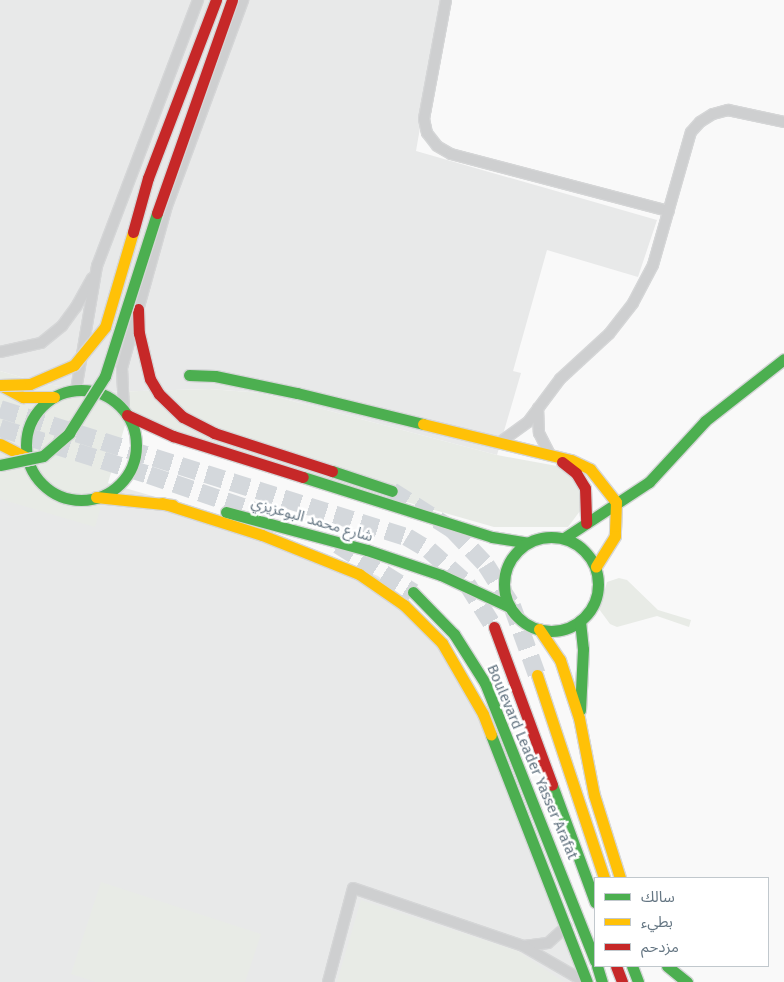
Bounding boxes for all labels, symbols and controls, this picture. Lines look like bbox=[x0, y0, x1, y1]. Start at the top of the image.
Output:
street label: شارع محمد البوعزيزي bbox=[249, 494, 375, 546]
street label: Boulevard Leader Yasser Arafat bbox=[483, 662, 581, 862]
legend bbox=[594, 877, 769, 967]
text: سالك bbox=[641, 888, 675, 906]
text: بطيء bbox=[641, 913, 673, 931]
text: مزدحم bbox=[641, 938, 679, 956]

